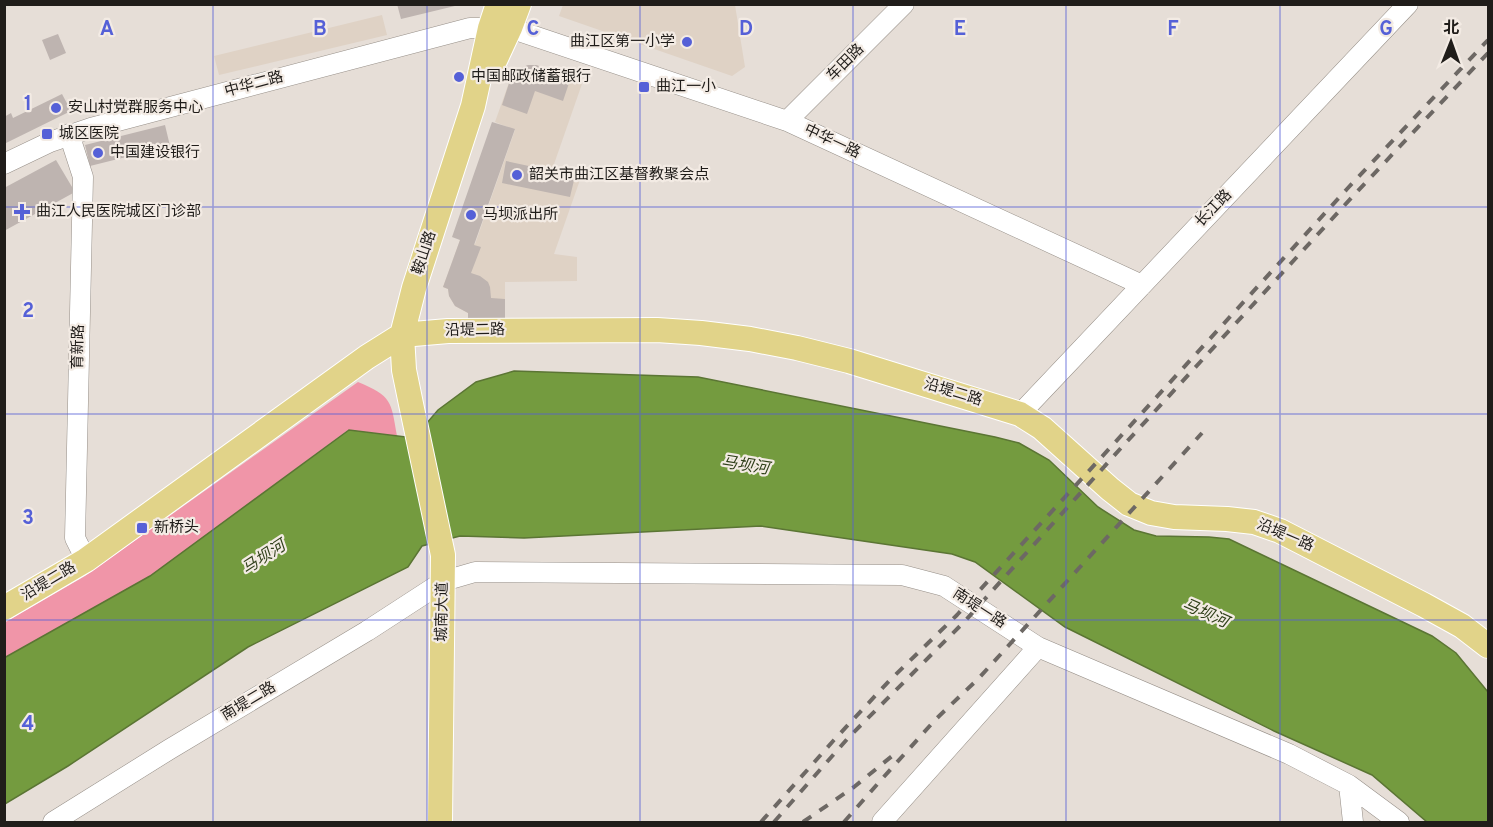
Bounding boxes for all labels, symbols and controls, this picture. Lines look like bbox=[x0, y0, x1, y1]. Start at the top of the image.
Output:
north arrow bbox=[1421, 12, 1481, 72]
text: A bbox=[100, 17, 114, 43]
text: B bbox=[313, 17, 327, 43]
text: C bbox=[527, 17, 539, 43]
text: D bbox=[739, 17, 753, 43]
text: E bbox=[954, 17, 966, 43]
text: F bbox=[1167, 17, 1179, 43]
text: G bbox=[1379, 17, 1393, 43]
text: 北 bbox=[1443, 19, 1459, 39]
place label: 曲江区第一小学 bbox=[570, 33, 675, 52]
marker: 曲江区第一小学 bbox=[680, 35, 694, 49]
street label: 车田路 bbox=[823, 40, 869, 86]
street label: 中华二路 bbox=[222, 67, 285, 102]
place label: 中国邮政储蓄银行 bbox=[471, 68, 591, 87]
marker: 中国邮政储蓄银行 bbox=[452, 70, 466, 84]
place label: 曲江一小 bbox=[656, 78, 716, 97]
marker: 曲江一小 bbox=[637, 80, 651, 94]
text: 1 bbox=[24, 92, 32, 118]
place label: 安山村党群服务中心 bbox=[68, 98, 203, 118]
marker: 安山村党群服务中心 bbox=[49, 101, 63, 115]
street label: 中华一路 bbox=[801, 120, 864, 163]
place label: 城区医院 bbox=[59, 125, 119, 144]
marker: 城区医院 bbox=[40, 127, 54, 141]
place label: 中国建设银行 bbox=[110, 144, 200, 163]
marker: 中国建设银行 bbox=[91, 146, 105, 160]
place label: 韶关市曲江区基督教聚会点 bbox=[529, 166, 709, 185]
marker: 韶关市曲江区基督教聚会点 bbox=[510, 168, 524, 182]
street label: 长江路 bbox=[1192, 186, 1236, 232]
marker: 曲江人民医院城区门诊部 bbox=[13, 203, 31, 221]
place label: 曲江人民医院城区门诊部 bbox=[36, 203, 201, 222]
place label: 马坝派出所 bbox=[483, 206, 558, 225]
marker: 马坝派出所 bbox=[464, 208, 478, 222]
street label: 鞍山路 bbox=[408, 228, 441, 277]
text: 2 bbox=[22, 299, 34, 325]
street label: 沿堤二路 bbox=[445, 321, 505, 341]
street label: 育新路 bbox=[69, 324, 89, 370]
street label: 沿堤二路 bbox=[922, 375, 984, 411]
water label: 马坝河 bbox=[720, 452, 773, 480]
text: 3 bbox=[22, 506, 34, 532]
street label: 沿堤一路 bbox=[1254, 516, 1316, 556]
place label: 新桥头 bbox=[154, 519, 199, 538]
marker: 新桥头 bbox=[135, 521, 149, 535]
water label: 马坝河 bbox=[238, 535, 292, 579]
street label: 沿堤二路 bbox=[18, 558, 80, 606]
street label: 城南大道 bbox=[433, 582, 453, 642]
street label: 南堤一路 bbox=[949, 585, 1009, 633]
water label: 马坝河 bbox=[1179, 595, 1234, 634]
street label: 南堤二路 bbox=[218, 678, 280, 726]
text: 4 bbox=[22, 712, 34, 738]

